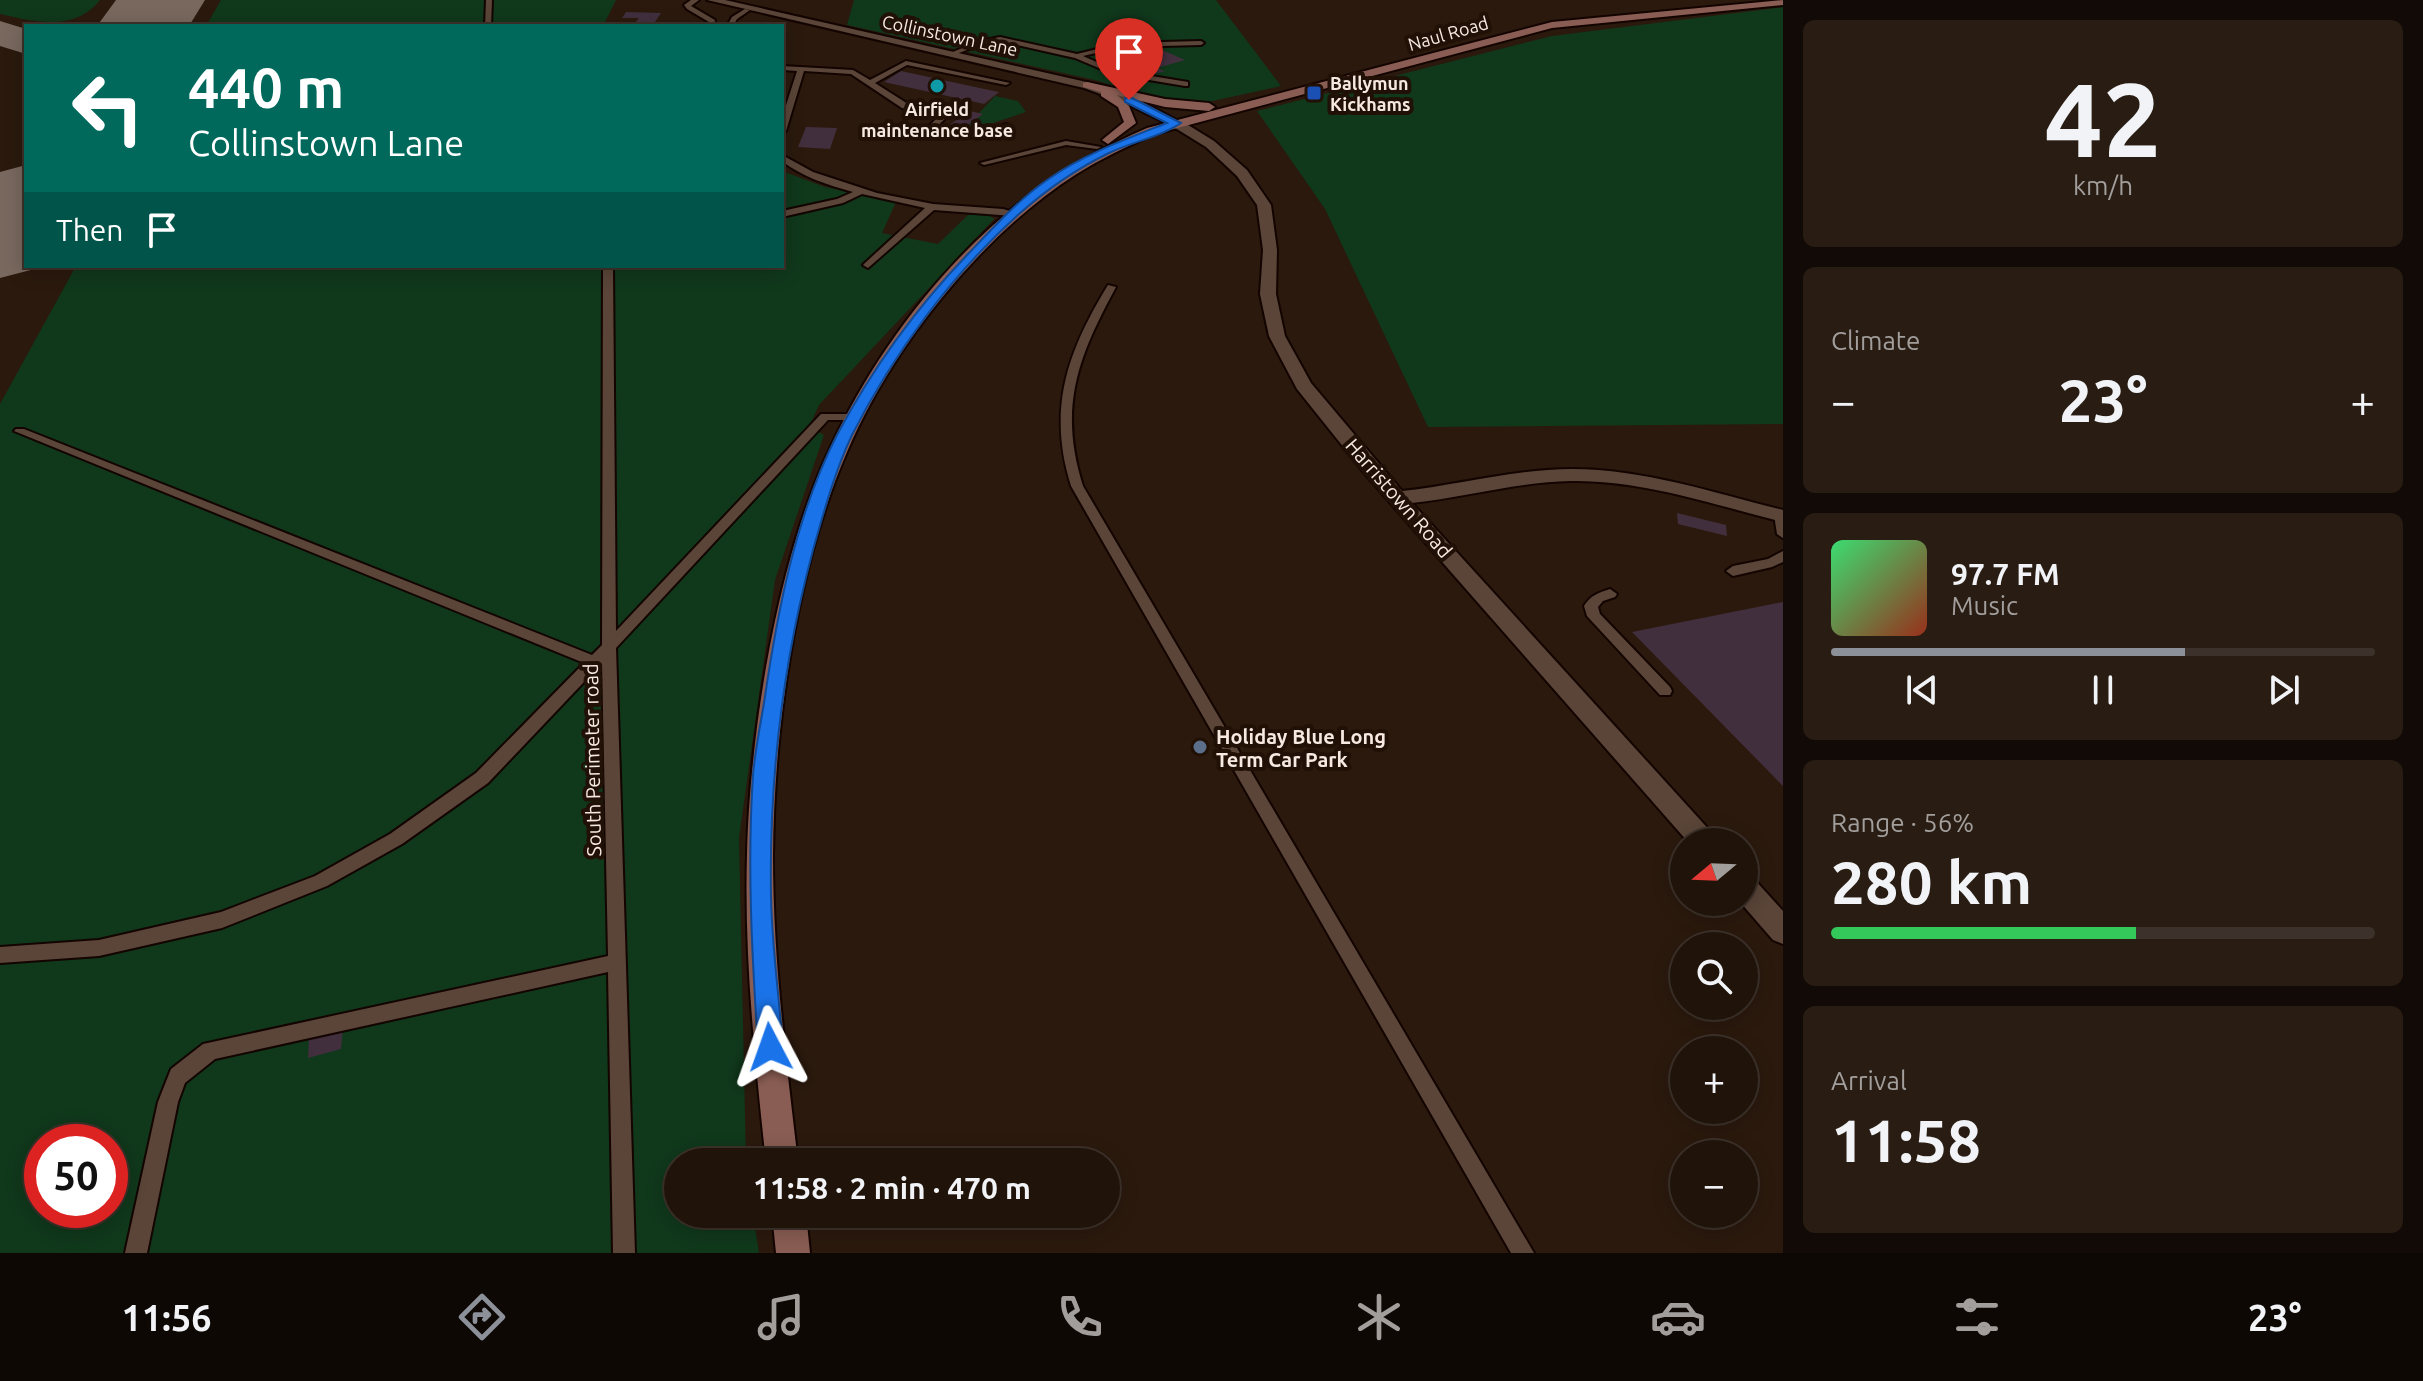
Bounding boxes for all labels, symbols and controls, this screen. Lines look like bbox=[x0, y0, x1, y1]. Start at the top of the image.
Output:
street label: Collinstown Lane bbox=[880, 11, 1020, 59]
street label: Naul Road bbox=[1405, 12, 1491, 54]
pin bbox=[1095, 18, 1163, 100]
icon: arrive bbox=[1107, 30, 1151, 74]
icon: left bbox=[56, 56, 160, 160]
text: 440 m bbox=[188, 56, 344, 119]
text: 42 bbox=[2044, 60, 2162, 177]
place label: Ballymun Kickhams bbox=[1330, 73, 1410, 114]
marker: Airfield maintenance base bbox=[928, 77, 946, 95]
marker: Ballymun Kickhams bbox=[1305, 84, 1323, 102]
place label: Airfield maintenance base bbox=[861, 99, 1013, 140]
text: Collinstown Lane bbox=[188, 122, 464, 163]
text: km/h bbox=[2073, 171, 2133, 200]
icon: arrive bbox=[140, 208, 184, 252]
text: Then bbox=[56, 213, 124, 247]
text: Climate bbox=[1831, 326, 1920, 355]
text: 23° bbox=[2059, 366, 2147, 433]
text: − bbox=[1831, 376, 1856, 425]
text: + bbox=[2350, 376, 2375, 425]
street label: Harristown Road bbox=[1341, 434, 1457, 562]
text: 97.7 FM bbox=[1951, 557, 2060, 591]
text: Music bbox=[1951, 591, 2018, 620]
street label: South Perimeter road bbox=[579, 663, 605, 857]
icon: previous bbox=[1900, 668, 1944, 712]
icon: pause bbox=[2081, 668, 2125, 712]
icon: next bbox=[2262, 668, 2306, 712]
place label: Holiday Blue Long Term Car Park bbox=[1216, 725, 1386, 771]
marker: Holiday Blue Long Term Car Park bbox=[1191, 738, 1209, 756]
text: Range · 56% bbox=[1831, 808, 1974, 837]
north arrow bbox=[1670, 828, 1758, 916]
map controls bbox=[1670, 828, 1758, 1228]
text: 280 km bbox=[1831, 848, 2032, 915]
button: search bbox=[1670, 932, 1758, 1020]
position arrow bbox=[728, 1005, 812, 1089]
button: + bbox=[1670, 1036, 1758, 1124]
text: Arrival bbox=[1831, 1066, 1907, 1095]
text: 11:58 bbox=[1831, 1106, 1981, 1173]
speed limit sign: 50 bbox=[24, 1124, 128, 1228]
button: − bbox=[1670, 1140, 1758, 1228]
text: 11:58 · 2 min · 470 m bbox=[753, 1171, 1031, 1205]
icon: directions bbox=[454, 1289, 510, 1345]
icon: music bbox=[753, 1289, 809, 1345]
icon: phone bbox=[1052, 1289, 1108, 1345]
icon: climate bbox=[1351, 1289, 1407, 1345]
icon: car bbox=[1650, 1289, 1706, 1345]
icon: filters bbox=[1949, 1289, 2005, 1345]
text: 11:56 bbox=[121, 1297, 212, 1338]
text: 23° bbox=[2248, 1297, 2301, 1338]

